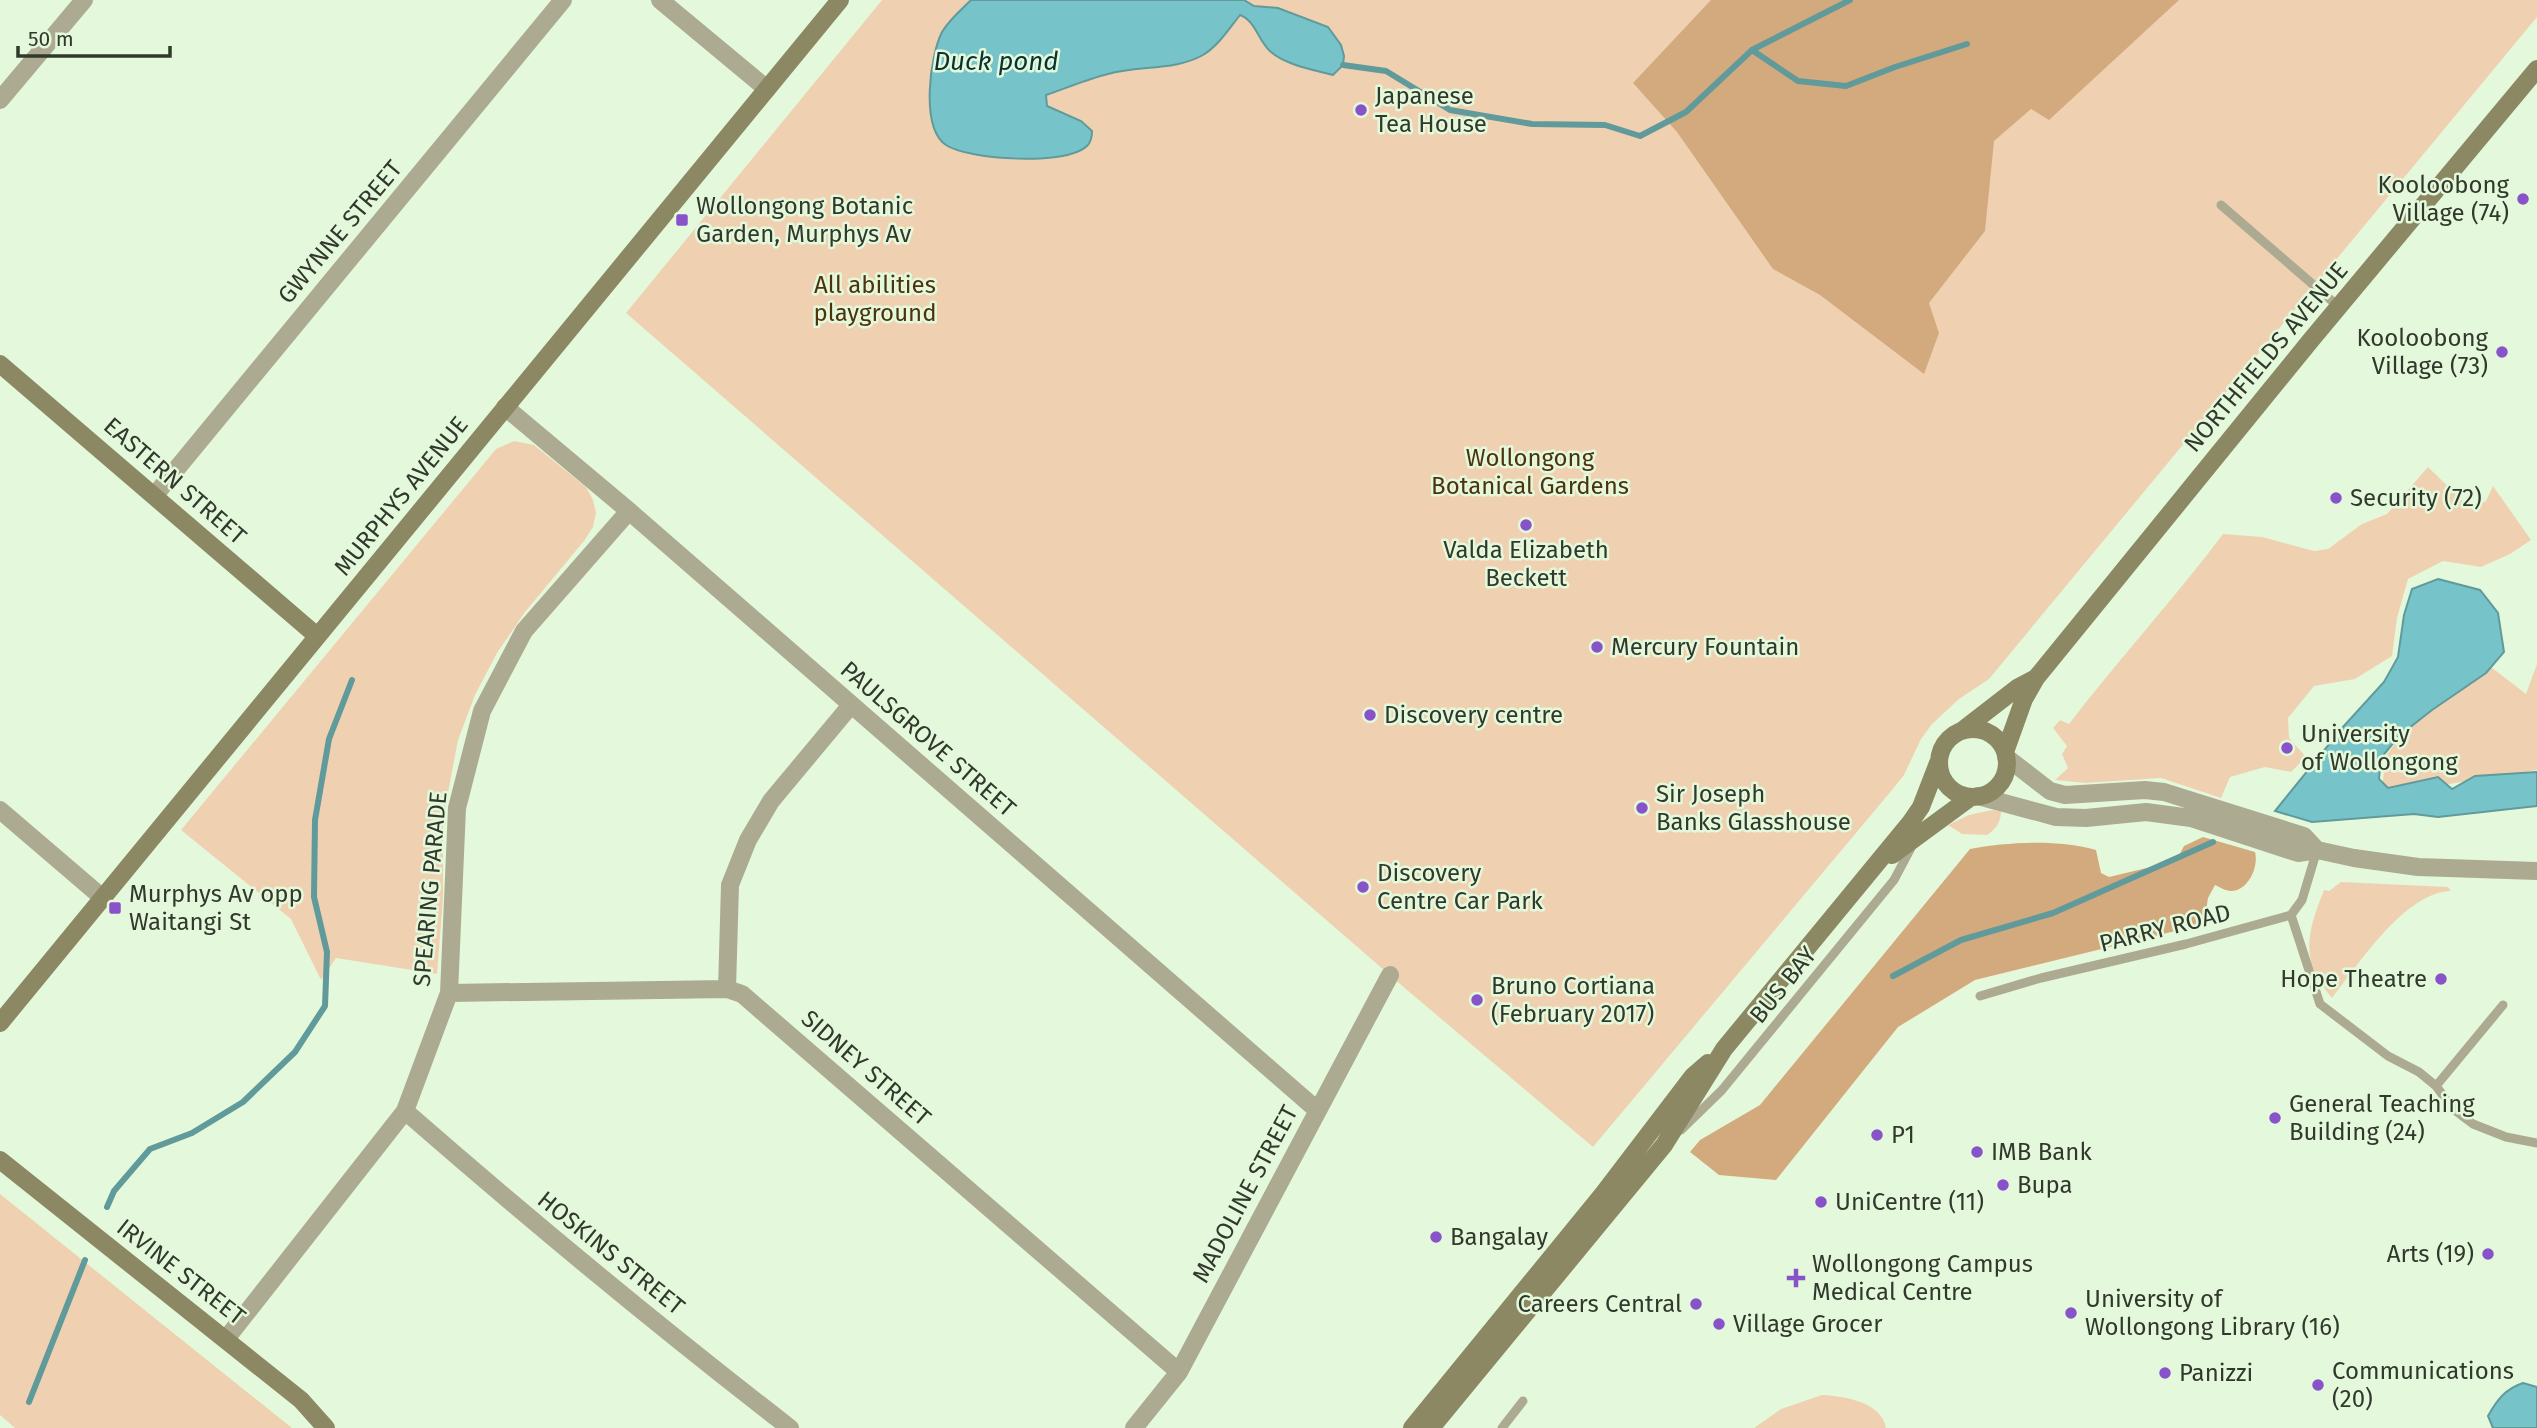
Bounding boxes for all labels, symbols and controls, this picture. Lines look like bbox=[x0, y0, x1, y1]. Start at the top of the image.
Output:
scale bar bbox=[18, 14, 170, 58]
text: 50 m bbox=[28, 26, 74, 52]
water label: Duck pond bbox=[933, 46, 1059, 77]
place label: Japanese Tea House bbox=[1375, 82, 1487, 138]
marker: Japanese Tea House bbox=[1353, 102, 1369, 118]
street label: GWYNNE STREET bbox=[272, 154, 408, 309]
place label: Kooloobong Village (74) bbox=[2377, 171, 2510, 227]
marker: Kooloobong Village (74) bbox=[2515, 191, 2531, 207]
place label: Wollongong Botanic Garden, Murphys Av bbox=[696, 192, 913, 248]
marker: Wollongong Botanic Garden, Murphys Av bbox=[674, 212, 690, 228]
street label: NORTHFIELDS AVENUE bbox=[2178, 256, 2354, 458]
park label: All abilities playground bbox=[813, 271, 937, 327]
place label: Kooloobong Village (73) bbox=[2356, 324, 2489, 380]
marker: Kooloobong Village (73) bbox=[2494, 344, 2510, 360]
street label: MURPHYS AVENUE bbox=[328, 411, 474, 581]
street label: EASTERN STREET bbox=[98, 412, 252, 551]
park label: Wollongong Botanical Gardens bbox=[1431, 444, 1629, 500]
place label: Security (72) bbox=[2350, 484, 2482, 512]
marker: Security (72) bbox=[2328, 490, 2344, 506]
marker: Valda Elizabeth Beckett bbox=[1518, 517, 1534, 533]
place label: Valda Elizabeth Beckett bbox=[1443, 536, 1609, 592]
place label: Mercury Fountain bbox=[1611, 633, 1799, 661]
marker: Mercury Fountain bbox=[1589, 639, 1605, 655]
street label: PAULSGROVE STREET bbox=[835, 655, 1022, 823]
place label: Discovery centre bbox=[1384, 701, 1563, 729]
marker: Discovery centre bbox=[1362, 707, 1378, 723]
place label: University of Wollongong bbox=[2301, 720, 2458, 776]
marker: University of Wollongong bbox=[2279, 740, 2295, 756]
place label: Sir Joseph Banks Glasshouse bbox=[1656, 780, 1851, 836]
street label: SPEARING PARADE bbox=[408, 790, 452, 988]
marker: Sir Joseph Banks Glasshouse bbox=[1634, 800, 1650, 816]
place label: Discovery Centre Car Park bbox=[1377, 859, 1544, 915]
marker: Discovery Centre Car Park bbox=[1355, 879, 1371, 895]
place label: Murphys Av opp Waitangi St bbox=[129, 880, 303, 936]
street label: PARRY ROAD bbox=[2097, 898, 2233, 958]
marker: Murphys Av opp Waitangi St bbox=[107, 900, 123, 916]
street label: BUS BAY bbox=[1744, 941, 1823, 1029]
place label: Hope Theatre bbox=[2280, 965, 2427, 993]
marker: Hope Theatre bbox=[2433, 971, 2449, 987]
place label: Bruno Cortiana (February 2017) bbox=[1491, 972, 1655, 1028]
marker: Bruno Cortiana (February 2017) bbox=[1469, 992, 1485, 1008]
street label: SIDNEY STREET bbox=[796, 1004, 937, 1132]
place label: General Teaching Building (24) bbox=[2289, 1090, 2475, 1146]
street label: MADOLINE STREET bbox=[1186, 1100, 1304, 1287]
marker: General Teaching Building (24) bbox=[2267, 1110, 2283, 1126]
place label: P1 bbox=[1891, 1121, 1915, 1149]
marker: P1 bbox=[1869, 1127, 1885, 1143]
place label: IMB Bank bbox=[1991, 1138, 2092, 1166]
marker: IMB Bank bbox=[1969, 1144, 1985, 1160]
place label: Bupa bbox=[2017, 1171, 2073, 1199]
marker: Bupa bbox=[1995, 1177, 2011, 1193]
street label: HOSKINS STREET bbox=[532, 1185, 690, 1321]
place label: UniCentre (11) bbox=[1835, 1188, 1984, 1216]
marker: UniCentre (11) bbox=[1813, 1194, 1829, 1210]
street label: IRVINE STREET bbox=[111, 1213, 251, 1331]
place label: Bangalay bbox=[1450, 1223, 1548, 1251]
marker: Bangalay bbox=[1428, 1229, 1444, 1245]
place label: Arts (19) bbox=[2387, 1240, 2474, 1268]
marker: Arts (19) bbox=[2480, 1246, 2496, 1262]
place label: Wollongong Campus Medical Centre bbox=[1812, 1250, 2033, 1306]
marker: Wollongong Campus Medical Centre bbox=[1786, 1268, 1806, 1288]
place label: University of Wollongong Library (16) bbox=[2085, 1285, 2340, 1341]
place label: Careers Central bbox=[1518, 1290, 1682, 1318]
marker: Careers Central bbox=[1688, 1296, 1704, 1312]
marker: University of Wollongong Library (16) bbox=[2063, 1305, 2079, 1321]
place label: Village Grocer bbox=[1733, 1310, 1883, 1338]
marker: Village Grocer bbox=[1711, 1316, 1727, 1332]
place label: Communications (20) bbox=[2332, 1357, 2514, 1413]
place label: Panizzi bbox=[2179, 1359, 2253, 1387]
marker: Panizzi bbox=[2157, 1365, 2173, 1381]
marker: Communications (20) bbox=[2310, 1377, 2326, 1393]

